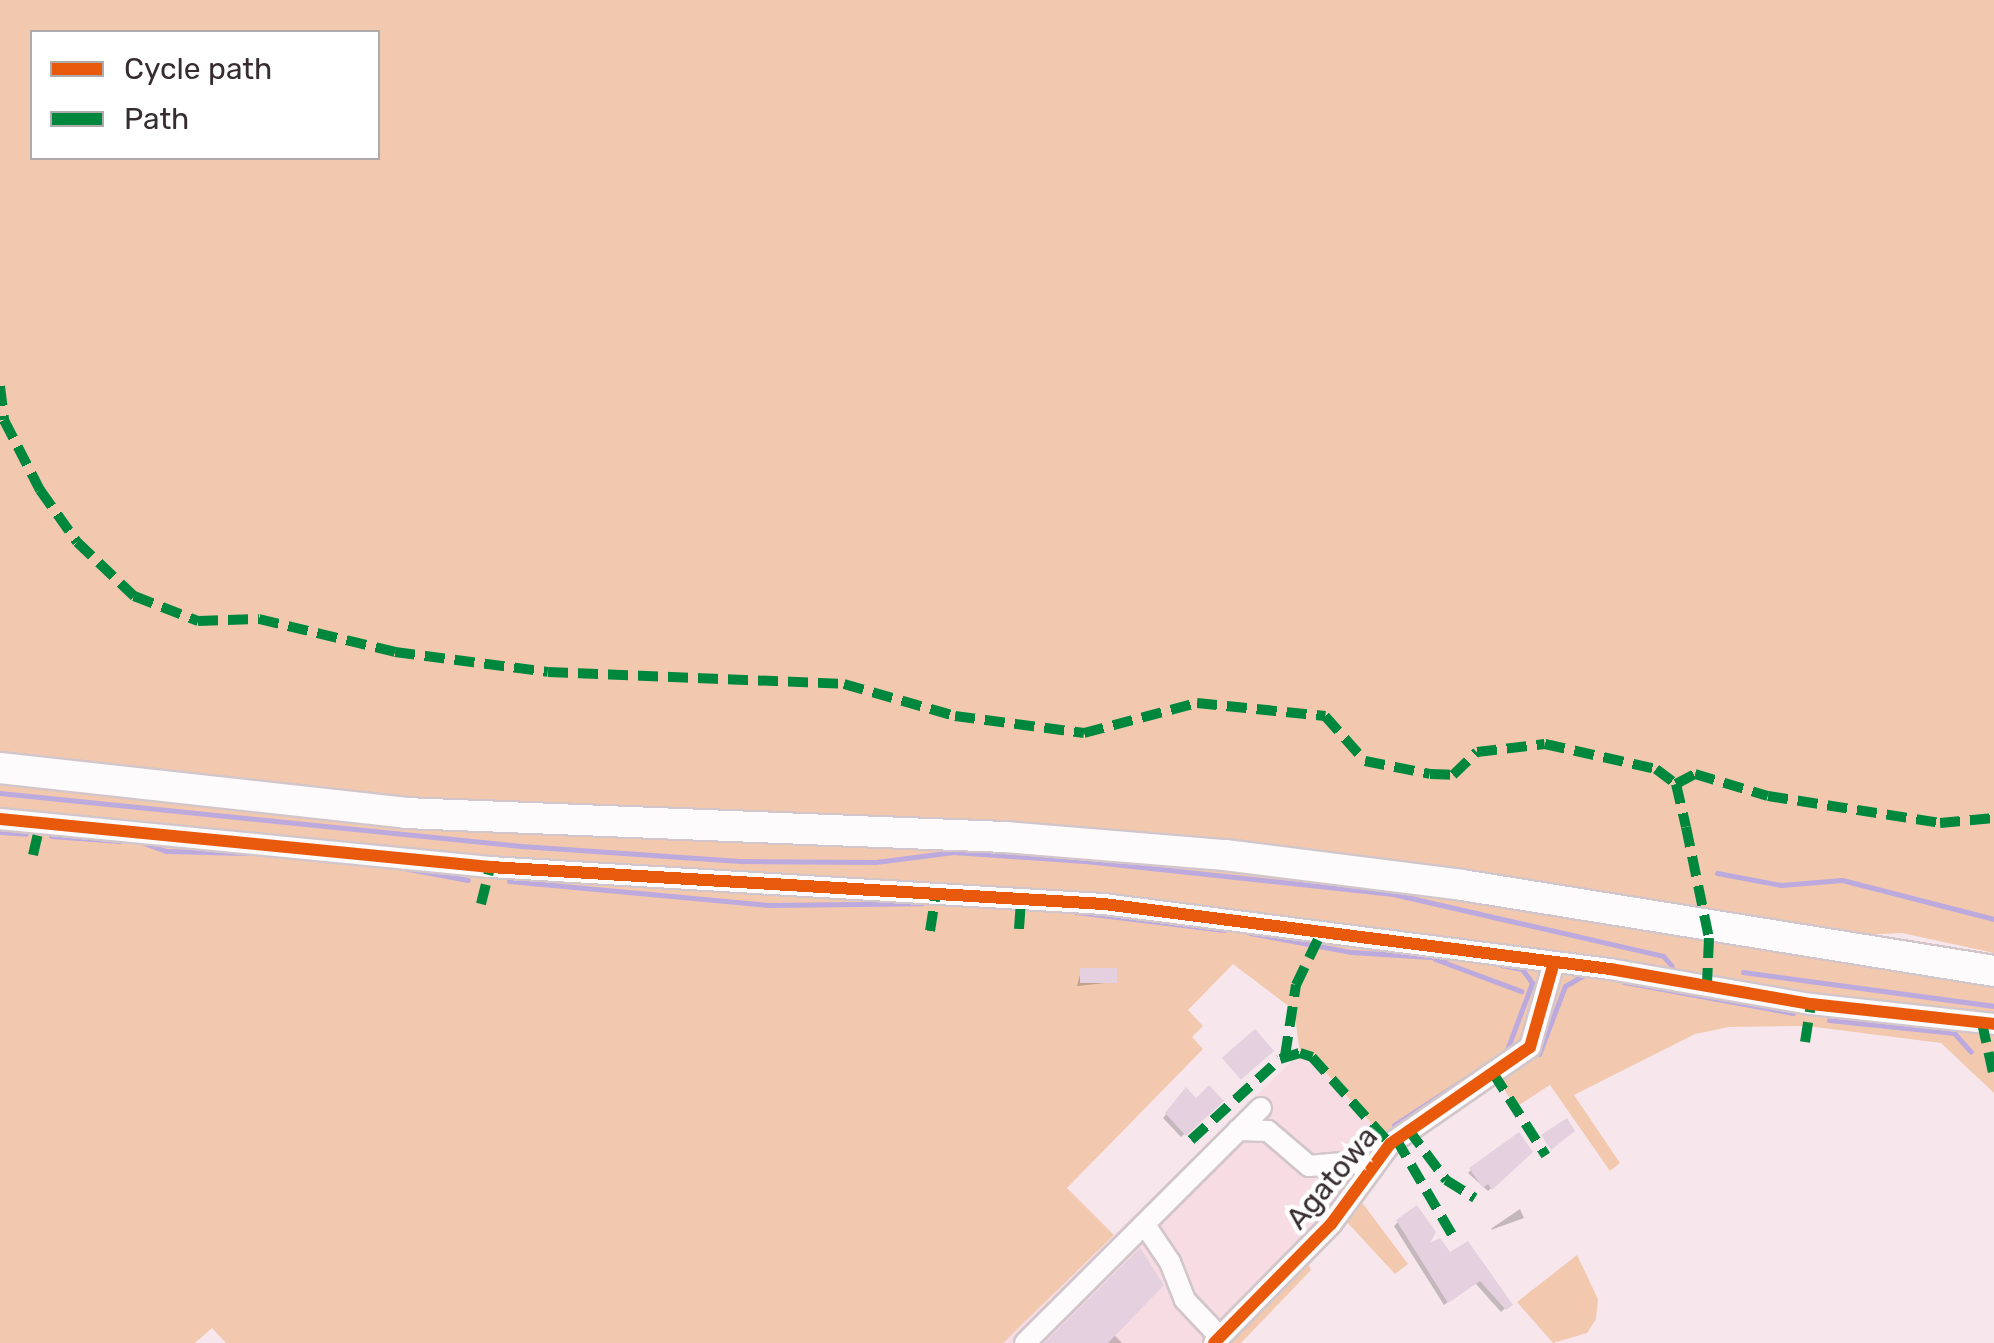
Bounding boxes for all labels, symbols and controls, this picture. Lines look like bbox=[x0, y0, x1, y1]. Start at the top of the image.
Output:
legend bbox=[30, 30, 380, 160]
text: Cycle path bbox=[124, 51, 272, 87]
text: Path bbox=[124, 101, 189, 137]
street label: Agatowa bbox=[1279, 1119, 1385, 1237]

